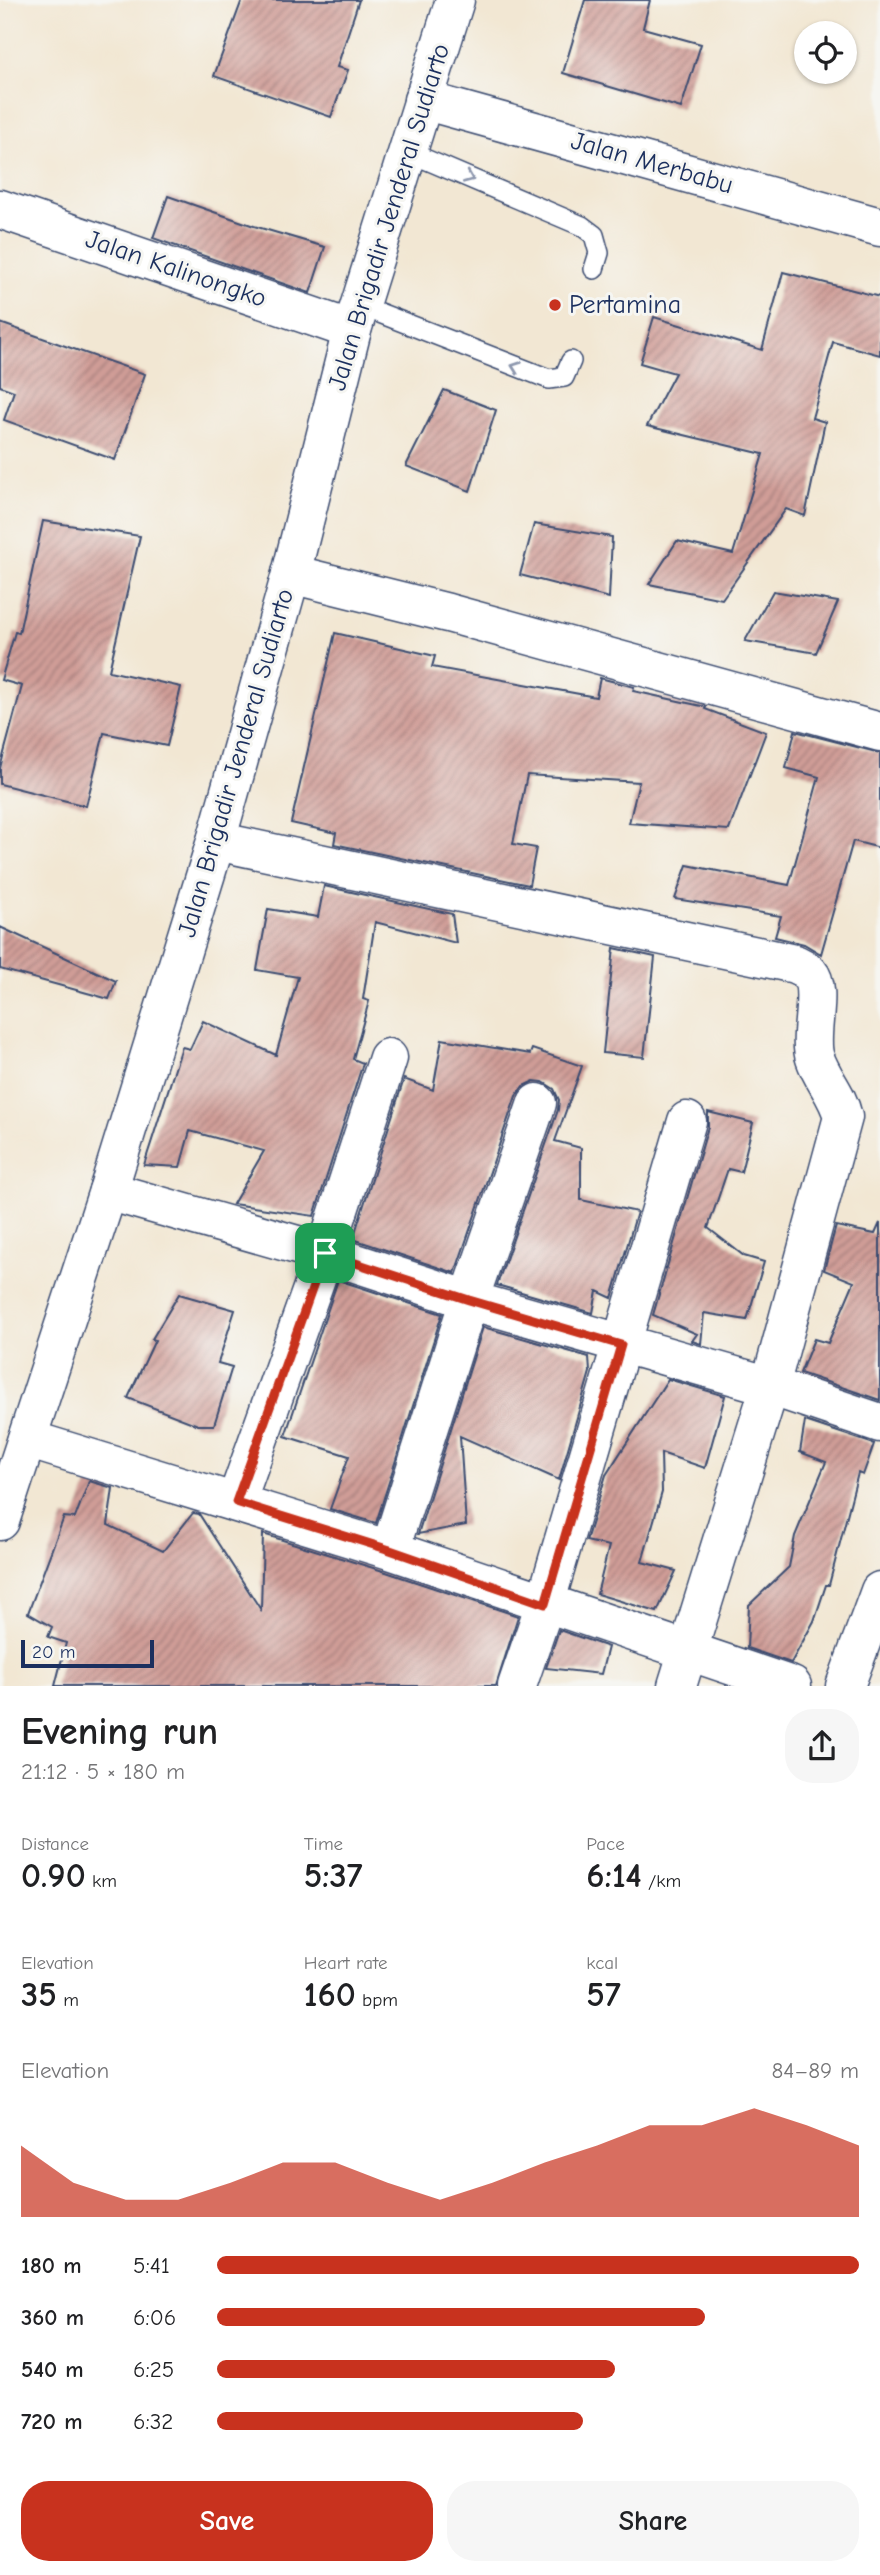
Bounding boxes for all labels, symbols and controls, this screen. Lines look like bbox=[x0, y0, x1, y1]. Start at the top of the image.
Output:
map controls bbox=[794, 21, 857, 84]
button: locate bbox=[794, 21, 857, 84]
street label: Jalan Brigadir Jenderal Sudiarto bbox=[322, 40, 456, 394]
street label: Jalan Merbabu bbox=[568, 126, 736, 200]
one-way arrow bbox=[462, 170, 474, 184]
street label: Jalan Kalinongko bbox=[82, 224, 270, 314]
place label: Pertamina bbox=[569, 290, 681, 320]
marker: Pertamina bbox=[547, 297, 563, 313]
one-way arrow bbox=[511, 361, 523, 375]
street label: Jalan Brigadir Jenderal Sudiarto bbox=[172, 585, 300, 941]
pin bbox=[295, 1223, 355, 1283]
icon: arrive bbox=[306, 1234, 344, 1272]
scale bar bbox=[21, 1637, 154, 1669]
text: 20 m bbox=[32, 1641, 76, 1663]
button: share bbox=[785, 1709, 859, 1783]
text: Evening run bbox=[21, 1710, 218, 1754]
text: 21:12 · 5 × 180 m bbox=[21, 1758, 185, 1785]
text: Distance bbox=[21, 1833, 89, 1855]
text: Time bbox=[304, 1833, 343, 1855]
text: Pace bbox=[586, 1833, 625, 1855]
text: 0.90 bbox=[21, 1855, 86, 1896]
text: 5:37 bbox=[304, 1855, 363, 1896]
text: 6:14 bbox=[586, 1855, 642, 1896]
text: km bbox=[86, 1870, 117, 1892]
text: /km bbox=[642, 1870, 681, 1892]
text: Elevation bbox=[21, 1952, 94, 1974]
text: Heart rate bbox=[304, 1952, 387, 1974]
text: kcal bbox=[586, 1952, 618, 1974]
text: 35 bbox=[21, 1974, 57, 2015]
text: 160 bbox=[304, 1974, 356, 2015]
text: 57 bbox=[586, 1974, 621, 2015]
text: m bbox=[57, 1989, 79, 2011]
text: bpm bbox=[356, 1989, 398, 2011]
text: Elevation bbox=[21, 2057, 109, 2084]
text: 84–89 m bbox=[771, 2057, 859, 2084]
text: 180 m bbox=[21, 2252, 81, 2279]
text: 5:41 bbox=[133, 2252, 170, 2279]
text: 360 m bbox=[21, 2304, 84, 2331]
text: 6:06 bbox=[133, 2304, 176, 2331]
text: 540 m bbox=[21, 2356, 84, 2383]
text: 6:25 bbox=[133, 2356, 174, 2383]
text: 720 m bbox=[21, 2408, 82, 2435]
text: 6:32 bbox=[133, 2408, 173, 2435]
button: Save bbox=[21, 2481, 433, 2561]
button: Share bbox=[447, 2481, 859, 2561]

